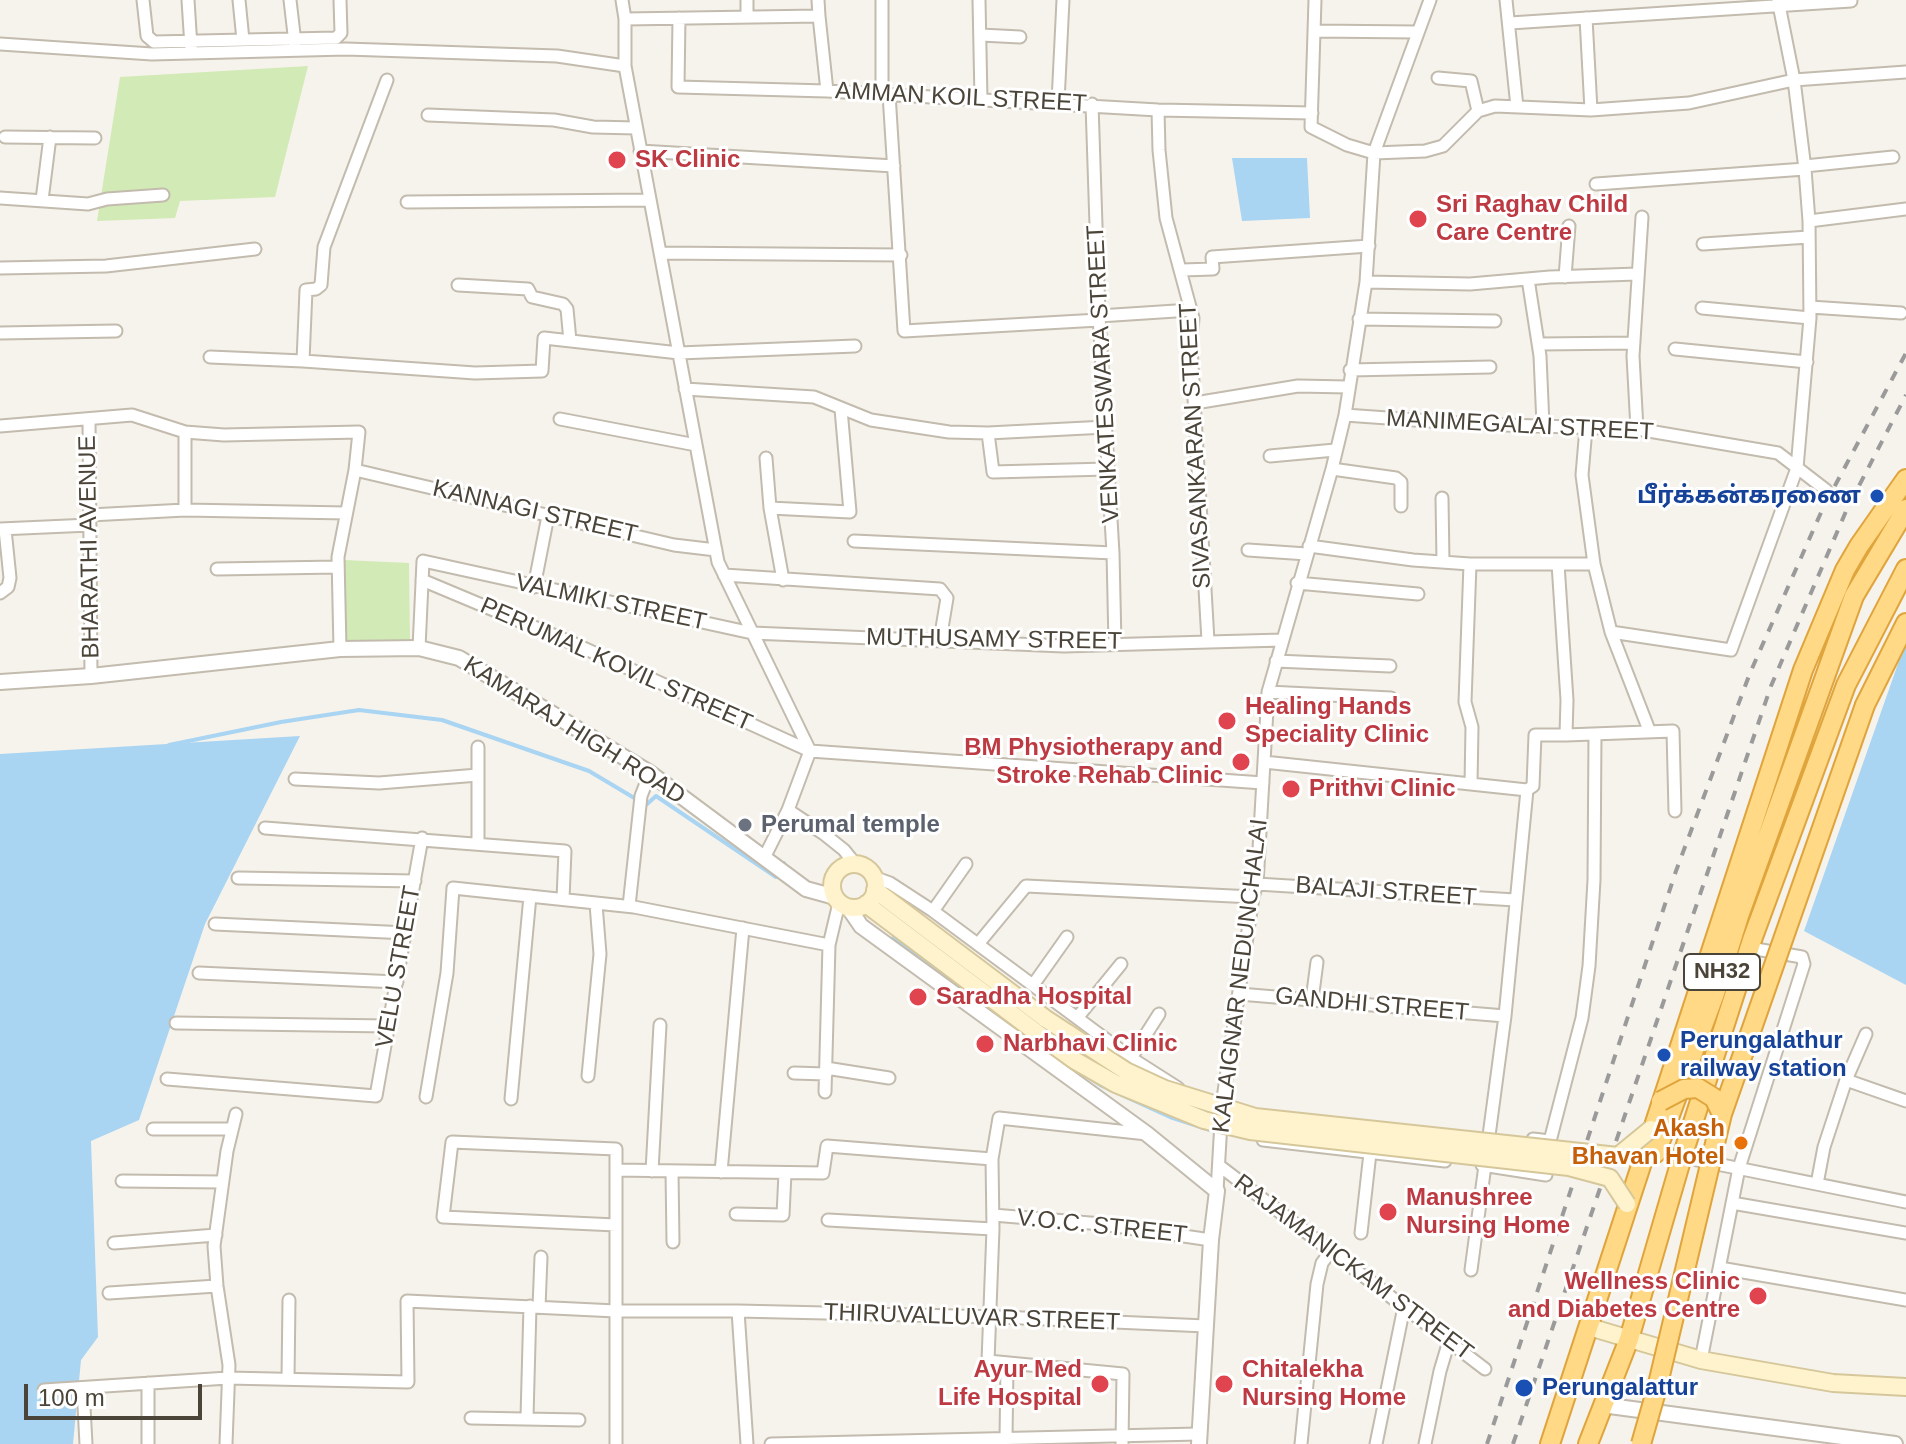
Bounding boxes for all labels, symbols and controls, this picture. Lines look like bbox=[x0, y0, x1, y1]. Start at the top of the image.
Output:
street label: AMMAN KOIL STREET bbox=[834, 77, 1088, 119]
place label: SK Clinic bbox=[635, 146, 740, 174]
marker: SK Clinic bbox=[606, 149, 628, 171]
place label: Sri Raghav Child Care Centre bbox=[1436, 191, 1628, 247]
marker: Sri Raghav Child Care Centre bbox=[1407, 208, 1429, 230]
street label: VENKATESWARA STREET bbox=[1082, 224, 1126, 524]
street label: SIVASANKARAN STREET bbox=[1174, 302, 1218, 590]
street label: MANIMEGALAI STREET bbox=[1385, 405, 1655, 447]
street label: BHARATHI AVENUE bbox=[74, 435, 106, 659]
street label: KANNAGI STREET bbox=[430, 474, 640, 550]
place label: பீர்க்கன்கரணை bbox=[1637, 482, 1861, 510]
marker: பீர்க்கன்கரணை bbox=[1868, 487, 1886, 505]
street label: VALMIKI STREET bbox=[513, 569, 709, 637]
street label: PERUMAL KOVIL STREET bbox=[476, 592, 756, 738]
street label: MUTHUSAMY STREET bbox=[866, 623, 1122, 657]
street label: KAMARAJ HIGH ROAD bbox=[458, 651, 690, 811]
place label: Healing Hands Speciality Clinic bbox=[1245, 693, 1429, 749]
marker: Healing Hands Speciality Clinic bbox=[1216, 710, 1238, 732]
place label: BM Physiotherapy and Stroke Rehab Clinic bbox=[964, 734, 1223, 790]
marker: BM Physiotherapy and Stroke Rehab Clinic bbox=[1230, 751, 1252, 773]
place label: Prithvi Clinic bbox=[1309, 775, 1456, 803]
marker: Prithvi Clinic bbox=[1280, 778, 1302, 800]
place label: Perumal temple bbox=[761, 811, 940, 839]
marker: Perumal temple bbox=[736, 816, 754, 834]
street label: KALAIGNAR NEDUNCHALAI bbox=[1207, 817, 1275, 1135]
street label: BALAJI STREET bbox=[1295, 871, 1477, 913]
street label: VELU STREET bbox=[371, 884, 427, 1050]
road number: NH32 bbox=[1684, 954, 1760, 990]
street label: GANDHI STREET bbox=[1274, 982, 1470, 1028]
place label: Saradha Hospital bbox=[936, 983, 1132, 1011]
marker: Saradha Hospital bbox=[907, 986, 929, 1008]
place label: Perungalathur railway station bbox=[1680, 1027, 1847, 1083]
place label: Narbhavi Clinic bbox=[1003, 1030, 1178, 1058]
marker: Narbhavi Clinic bbox=[974, 1033, 996, 1055]
marker: Perungalathur railway station bbox=[1655, 1046, 1673, 1064]
place label: Akash Bhavan Hotel bbox=[1572, 1115, 1725, 1171]
marker: Akash Bhavan Hotel bbox=[1732, 1134, 1750, 1152]
street label: RAJAMANICKAM STREET bbox=[1228, 1169, 1478, 1367]
place label: Manushree Nursing Home bbox=[1406, 1184, 1570, 1240]
marker: Manushree Nursing Home bbox=[1377, 1201, 1399, 1223]
street label: V.O.C. STREET bbox=[1015, 1204, 1189, 1250]
place label: Wellness Clinic and Diabetes Centre bbox=[1508, 1268, 1740, 1324]
marker: Wellness Clinic and Diabetes Centre bbox=[1747, 1285, 1769, 1307]
street label: THIRUVALLUVAR STREET bbox=[823, 1298, 1121, 1338]
place label: Ayur Med Life Hospital bbox=[938, 1356, 1082, 1412]
place label: Chitalekha Nursing Home bbox=[1242, 1356, 1406, 1412]
scale bar bbox=[28, 1368, 206, 1418]
marker: Ayur Med Life Hospital bbox=[1089, 1373, 1111, 1395]
marker: Chitalekha Nursing Home bbox=[1213, 1373, 1235, 1395]
place label: Perungalattur bbox=[1542, 1374, 1698, 1402]
marker: Perungalattur bbox=[1513, 1377, 1535, 1399]
text: 100 m bbox=[38, 1384, 105, 1411]

